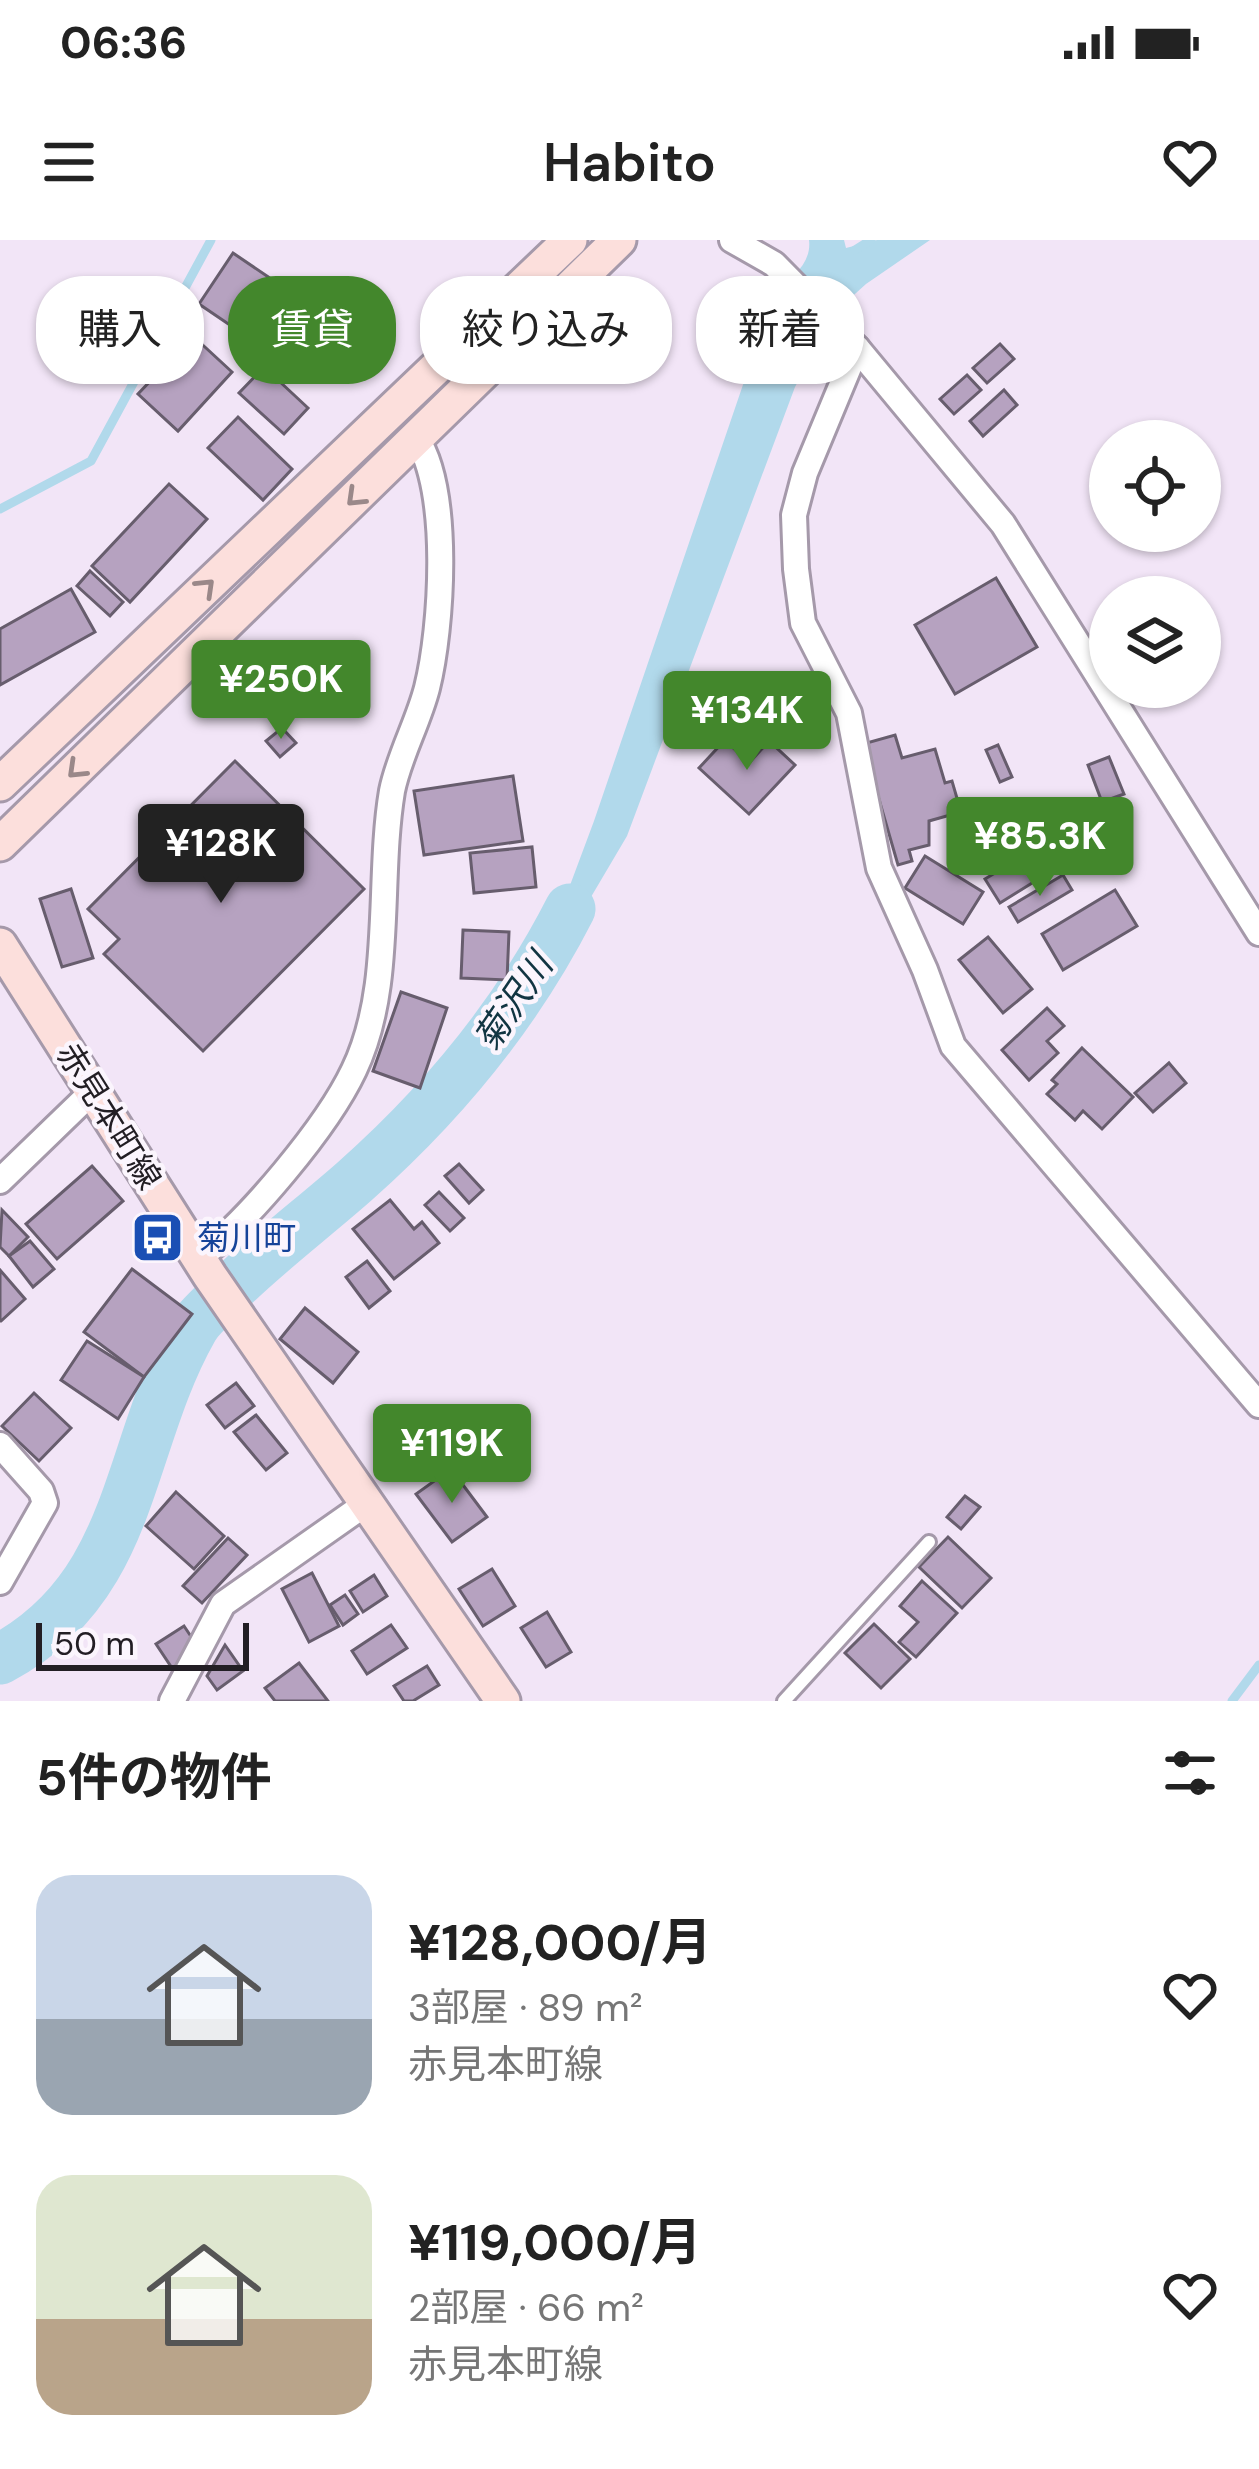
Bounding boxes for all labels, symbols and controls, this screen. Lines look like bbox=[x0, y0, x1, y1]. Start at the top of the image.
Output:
text: 06:36 bbox=[60, 13, 187, 72]
text: Habito bbox=[543, 127, 716, 198]
icon: menu bbox=[36, 129, 102, 195]
icon: heart bbox=[1157, 129, 1223, 195]
chip: 購入 bbox=[36, 276, 204, 384]
chip: 賃貸 bbox=[228, 276, 396, 384]
chip: 絞り込み bbox=[420, 276, 672, 384]
chip: 新着 bbox=[696, 276, 864, 384]
map controls bbox=[1089, 420, 1221, 708]
button: locate bbox=[1089, 420, 1221, 552]
one-way arrow bbox=[347, 483, 369, 505]
button: layers bbox=[1089, 576, 1221, 708]
one-way arrow bbox=[192, 580, 214, 602]
pin: ¥250K bbox=[197, 640, 365, 742]
text: ¥250K bbox=[218, 653, 344, 704]
pin: ¥134K bbox=[663, 671, 831, 773]
text: ¥134K bbox=[690, 684, 804, 735]
one-way arrow bbox=[68, 755, 90, 777]
pin: ¥85.3K bbox=[942, 797, 1138, 899]
pin: ¥128K bbox=[137, 804, 305, 906]
text: ¥85.3K bbox=[973, 810, 1107, 861]
text: ¥128K bbox=[165, 817, 277, 868]
water label: 菊沢川 bbox=[463, 941, 565, 1060]
street label: 赤見本町線 bbox=[47, 1035, 171, 1197]
bus stop icon: 菊川町 bbox=[130, 1209, 186, 1265]
place label: 菊川町 bbox=[197, 1216, 296, 1259]
pin: ¥119K bbox=[368, 1404, 536, 1506]
text: ¥119K bbox=[400, 1417, 504, 1468]
scale bar bbox=[36, 1617, 249, 1670]
text: 50 m bbox=[54, 1622, 135, 1665]
icon: filters bbox=[1157, 1740, 1223, 1806]
text: 5件の物件 bbox=[36, 1744, 272, 1811]
text: ¥128,000/月 bbox=[408, 1909, 712, 1976]
icon: home bbox=[132, 1923, 276, 2067]
icon: heart bbox=[1157, 1962, 1223, 2028]
text: 3部屋 · 89 m² bbox=[408, 1982, 643, 2033]
text: 赤見本町線 bbox=[408, 2039, 603, 2090]
text: ¥119,000/月 bbox=[408, 2209, 702, 2276]
icon: home bbox=[132, 2223, 276, 2367]
icon: heart bbox=[1157, 2262, 1223, 2328]
text: 2部屋 · 66 m² bbox=[408, 2282, 644, 2333]
text: 赤見本町線 bbox=[408, 2339, 603, 2390]

